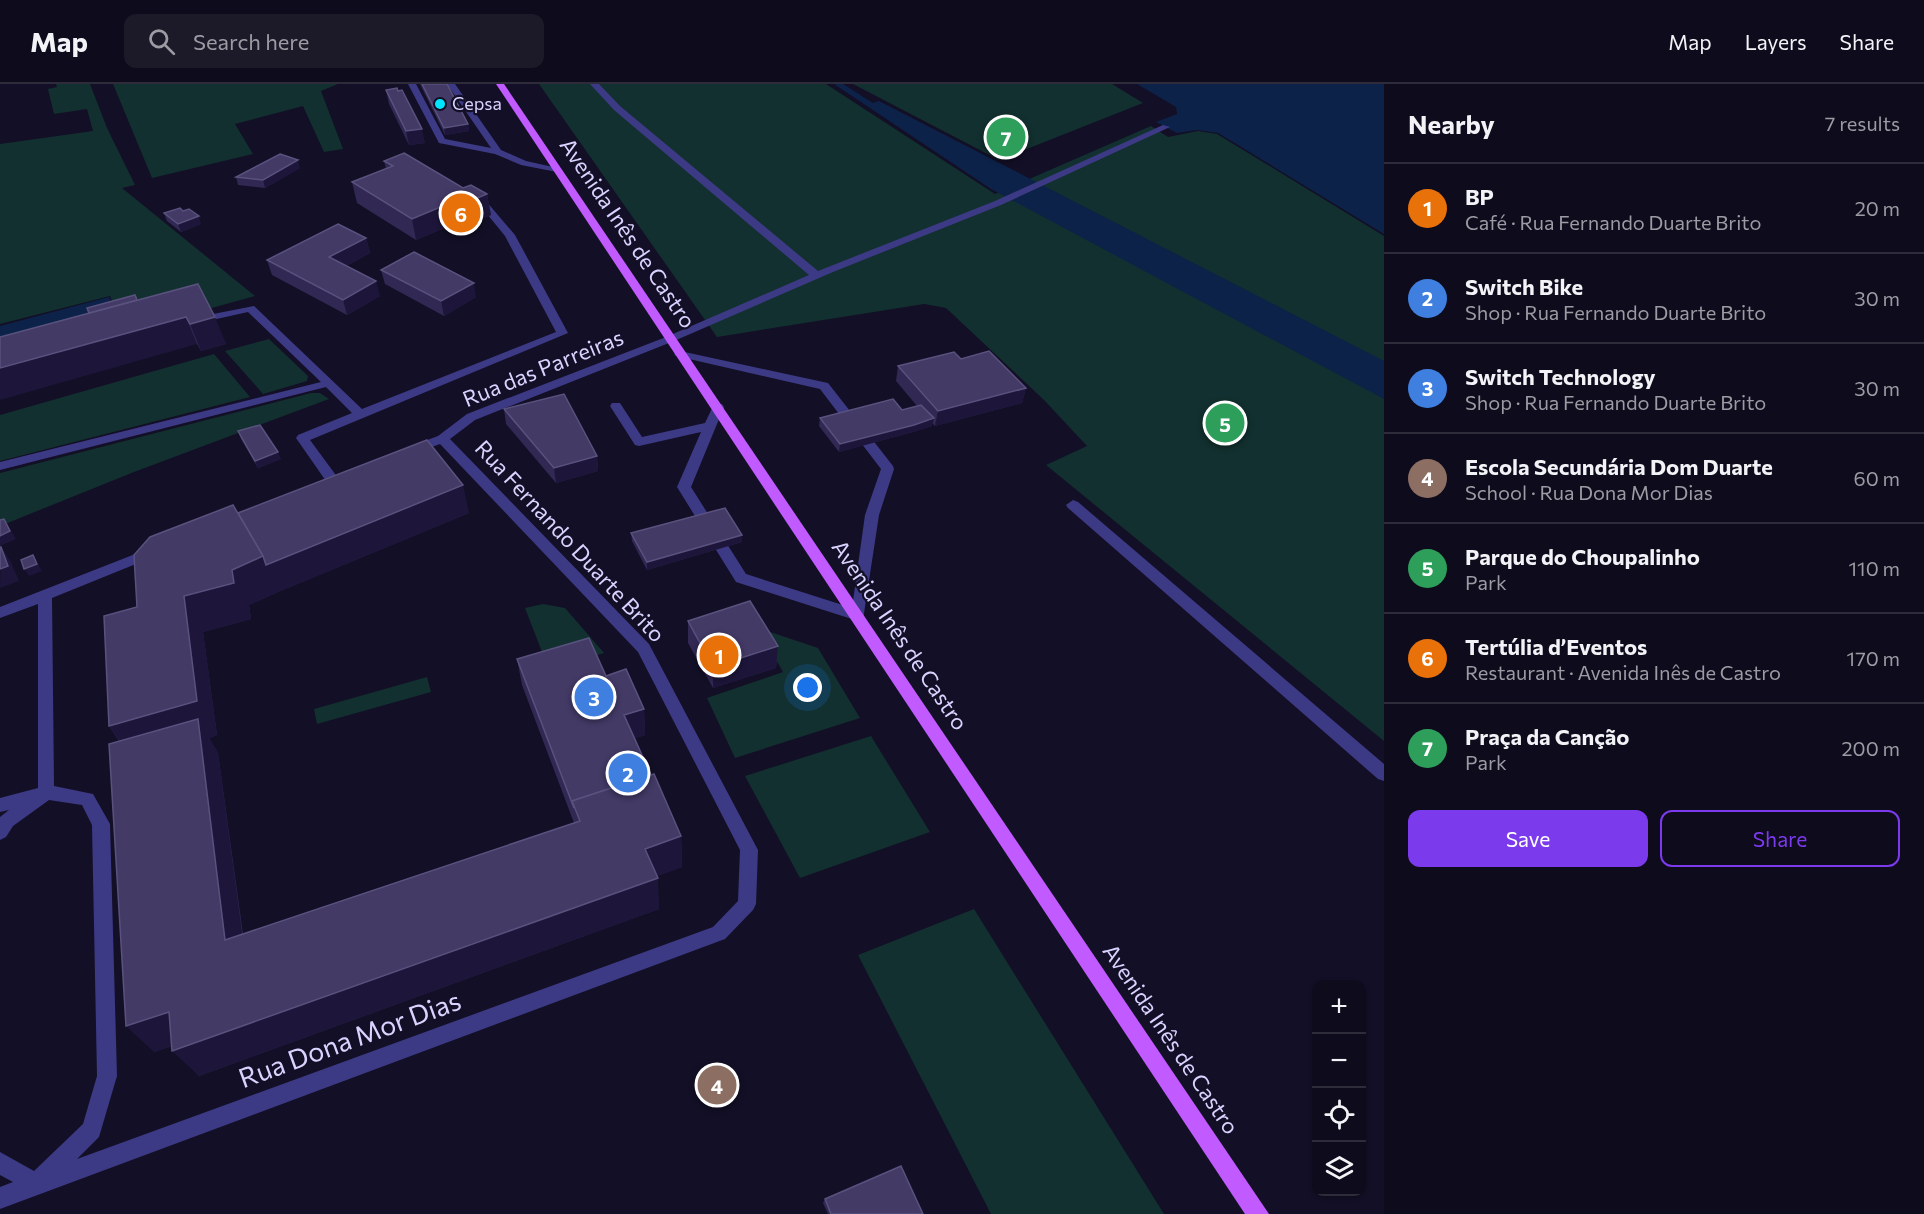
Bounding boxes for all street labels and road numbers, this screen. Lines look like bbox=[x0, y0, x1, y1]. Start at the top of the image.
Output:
street label: Avenida Inês de Castro bbox=[555, 132, 702, 333]
street label: Rua das Parreiras bbox=[459, 323, 627, 412]
street label: Rua Fernando Duarte Brito bbox=[470, 434, 671, 647]
street label: Avenida Inês de Castro bbox=[827, 534, 974, 735]
street label: Avenida Inês de Castro bbox=[1098, 938, 1245, 1139]
street label: Rua Dona Mor Dias bbox=[234, 983, 465, 1094]

